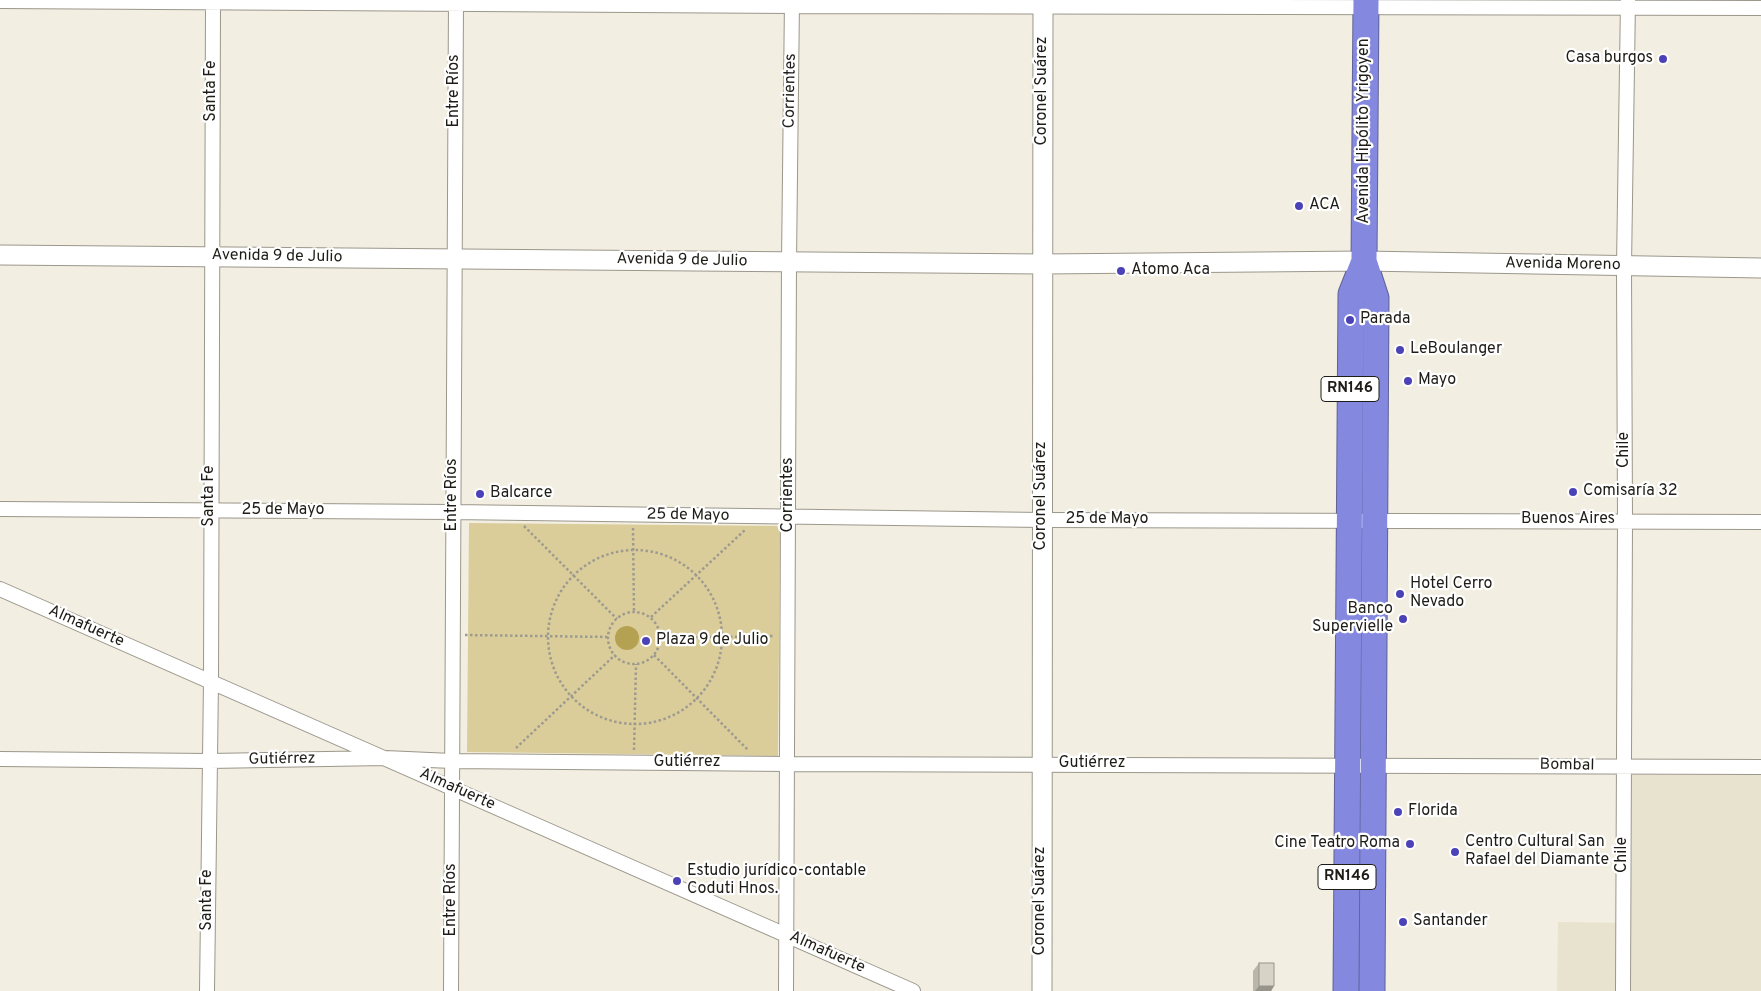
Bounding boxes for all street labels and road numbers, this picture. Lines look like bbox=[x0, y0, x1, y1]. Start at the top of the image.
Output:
street label: Coronel Suárez bbox=[1033, 36, 1053, 146]
street label: Avenida Hipólito Yrigoyen bbox=[1355, 38, 1375, 224]
street label: Corrientes bbox=[781, 53, 801, 129]
street label: Entre Ríos bbox=[445, 55, 465, 127]
street label: Santa Fe bbox=[202, 60, 222, 122]
street label: Avenida 9 de Julio bbox=[211, 246, 343, 268]
street label: Avenida 9 de Julio bbox=[616, 250, 748, 272]
street label: Avenida Moreno bbox=[1505, 254, 1621, 276]
road number: RN146 bbox=[1321, 376, 1379, 402]
street label: Chile bbox=[1615, 432, 1635, 468]
street label: Coronel Suárez bbox=[1032, 441, 1052, 551]
street label: Corrientes bbox=[779, 457, 799, 533]
street label: Entre Ríos bbox=[443, 459, 463, 531]
street label: Santa Fe bbox=[200, 465, 220, 527]
street label: 25 de Mayo bbox=[242, 501, 324, 521]
street label: 25 de Mayo bbox=[646, 506, 730, 526]
street label: 25 de Mayo bbox=[1066, 510, 1148, 530]
street label: Buenos Aires bbox=[1521, 510, 1615, 530]
street label: Almafuerte bbox=[45, 602, 127, 652]
street label: Gutiérrez bbox=[248, 750, 316, 770]
street label: Gutiérrez bbox=[654, 753, 720, 773]
street label: Gutiérrez bbox=[1059, 754, 1125, 774]
street label: Bombal bbox=[1539, 756, 1595, 776]
street label: Almafuerte bbox=[416, 765, 498, 815]
street label: Chile bbox=[1613, 837, 1633, 873]
street label: Coronel Suárez bbox=[1031, 846, 1051, 956]
street label: Entre Ríos bbox=[442, 864, 462, 936]
road number: RN146 bbox=[1318, 864, 1376, 890]
street label: Santa Fe bbox=[198, 869, 218, 931]
street label: Almafuerte bbox=[786, 928, 868, 978]

